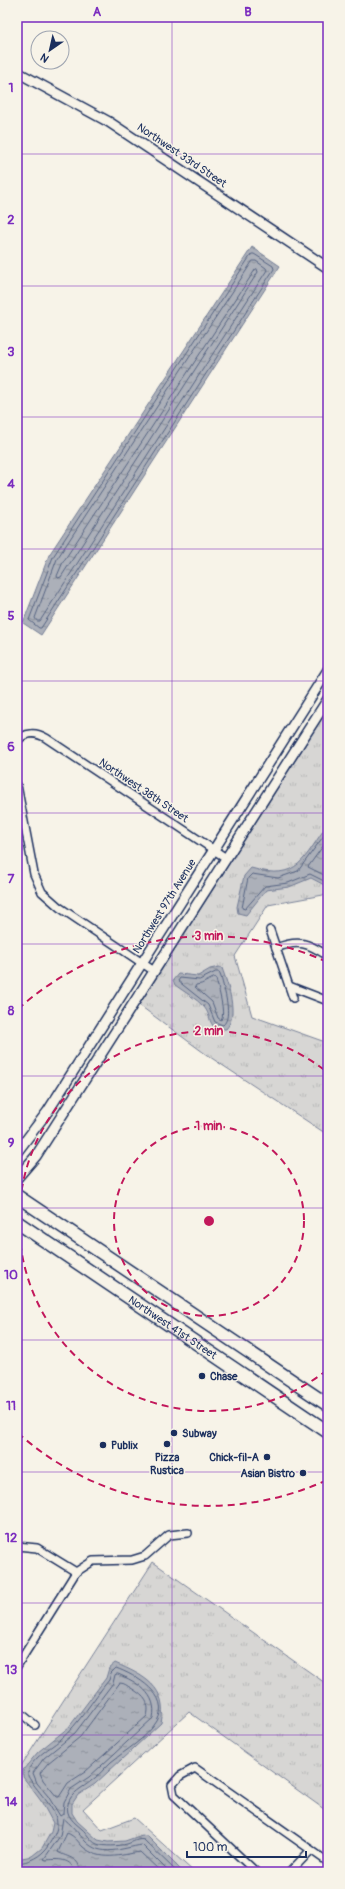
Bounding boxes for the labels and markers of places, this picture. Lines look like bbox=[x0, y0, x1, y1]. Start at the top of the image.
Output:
centre of rings bbox=[202, 1214, 216, 1228]
place label: Chase bbox=[210, 1370, 238, 1383]
marker: Chase bbox=[197, 1371, 207, 1381]
place label: Subway bbox=[182, 1427, 217, 1440]
marker: Subway bbox=[169, 1428, 179, 1438]
place label: Publix bbox=[111, 1439, 139, 1452]
marker: Pizza Rustica bbox=[162, 1439, 172, 1449]
marker: Publix bbox=[98, 1440, 108, 1450]
place label: Pizza Rustica bbox=[150, 1451, 184, 1477]
place label: Chick-fil-A bbox=[209, 1451, 260, 1464]
marker: Chick-fil-A bbox=[262, 1452, 272, 1462]
place label: Asian Bistro bbox=[240, 1467, 295, 1480]
marker: Asian Bistro bbox=[298, 1468, 308, 1478]

